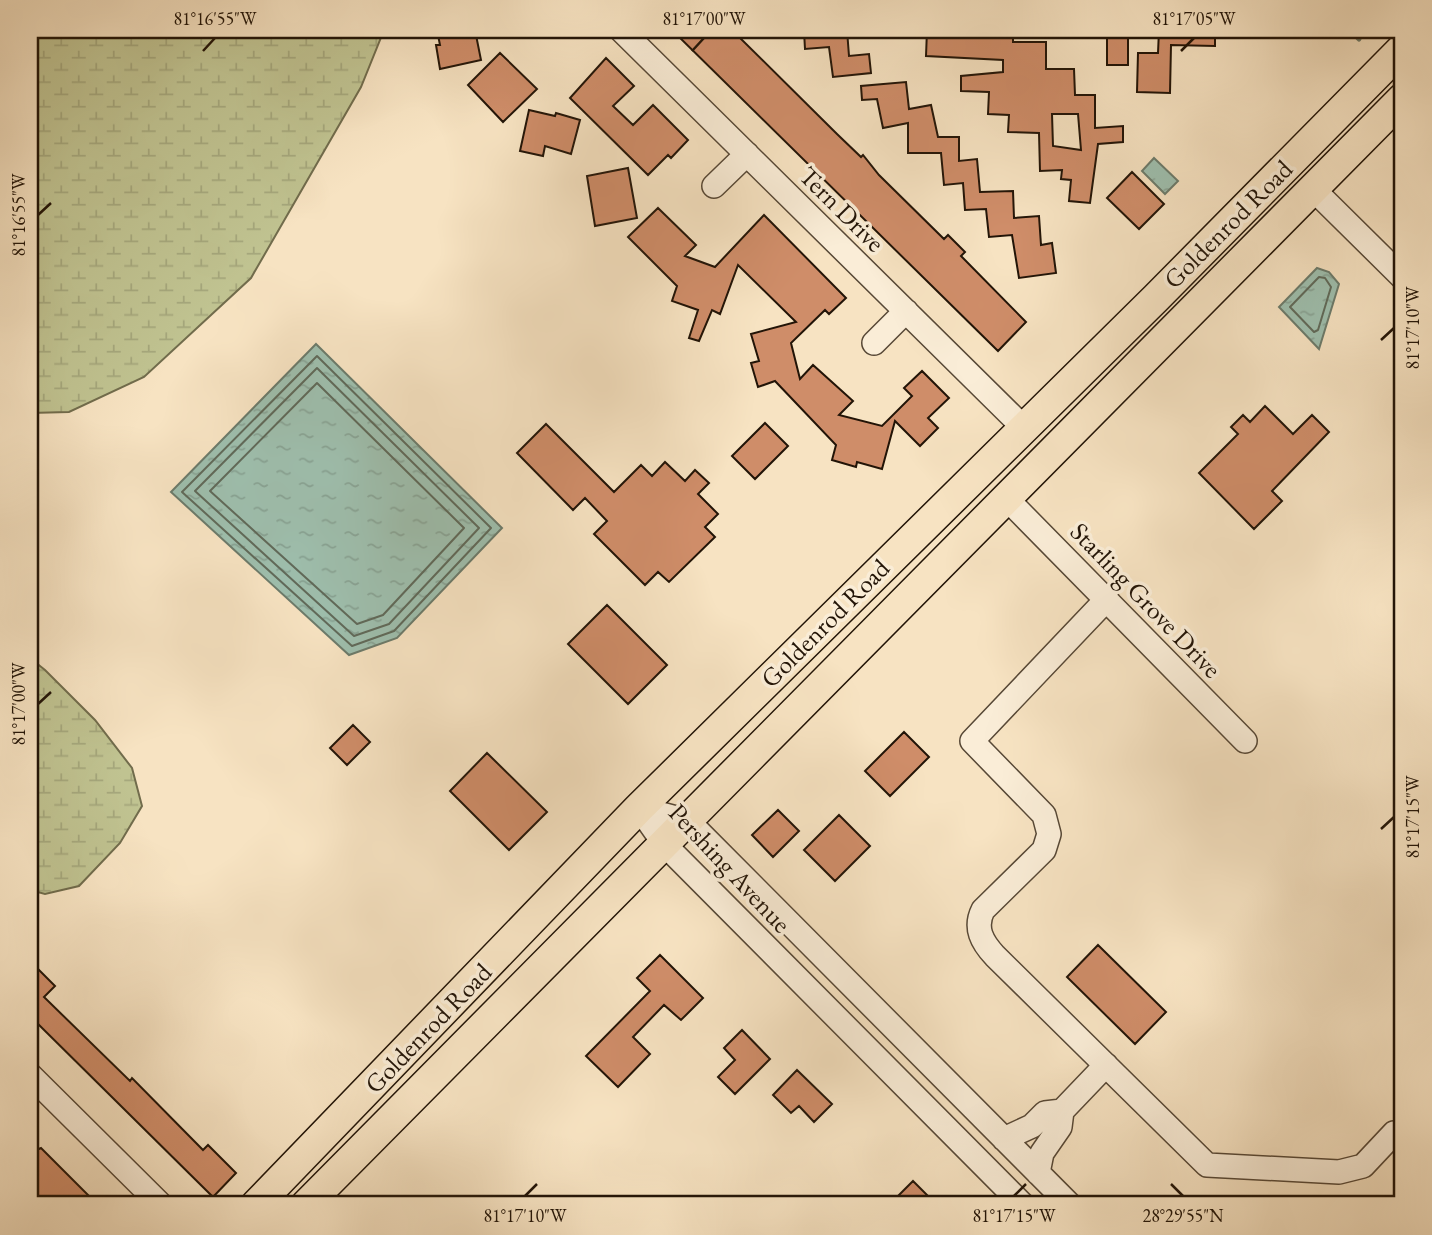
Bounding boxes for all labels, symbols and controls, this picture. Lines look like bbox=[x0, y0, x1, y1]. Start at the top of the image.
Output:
text: 81°16'55"W bbox=[173, 7, 257, 30]
text: 81°17'00"W bbox=[662, 7, 746, 30]
text: 81°17'05"W bbox=[1152, 7, 1236, 30]
street label: Goldenrod Road bbox=[1156, 152, 1300, 296]
street label: Tern Drive bbox=[792, 159, 892, 259]
text: 81°16'55"W bbox=[7, 173, 30, 257]
text: 81°17'10"W bbox=[1401, 286, 1424, 370]
street label: Starling Grove Drive bbox=[1063, 515, 1229, 685]
street label: Goldenrod Road bbox=[753, 551, 897, 695]
text: 81°17'00"W bbox=[7, 662, 30, 746]
text: 81°17'15"W bbox=[1401, 775, 1424, 859]
street label: Pershing Avenue bbox=[661, 796, 799, 940]
street label: Goldenrod Road bbox=[357, 955, 500, 1101]
text: 81°17'10"W bbox=[483, 1204, 567, 1227]
text: 81°17'15"W bbox=[972, 1204, 1056, 1227]
text: 28°29'55"N bbox=[1143, 1204, 1224, 1227]

